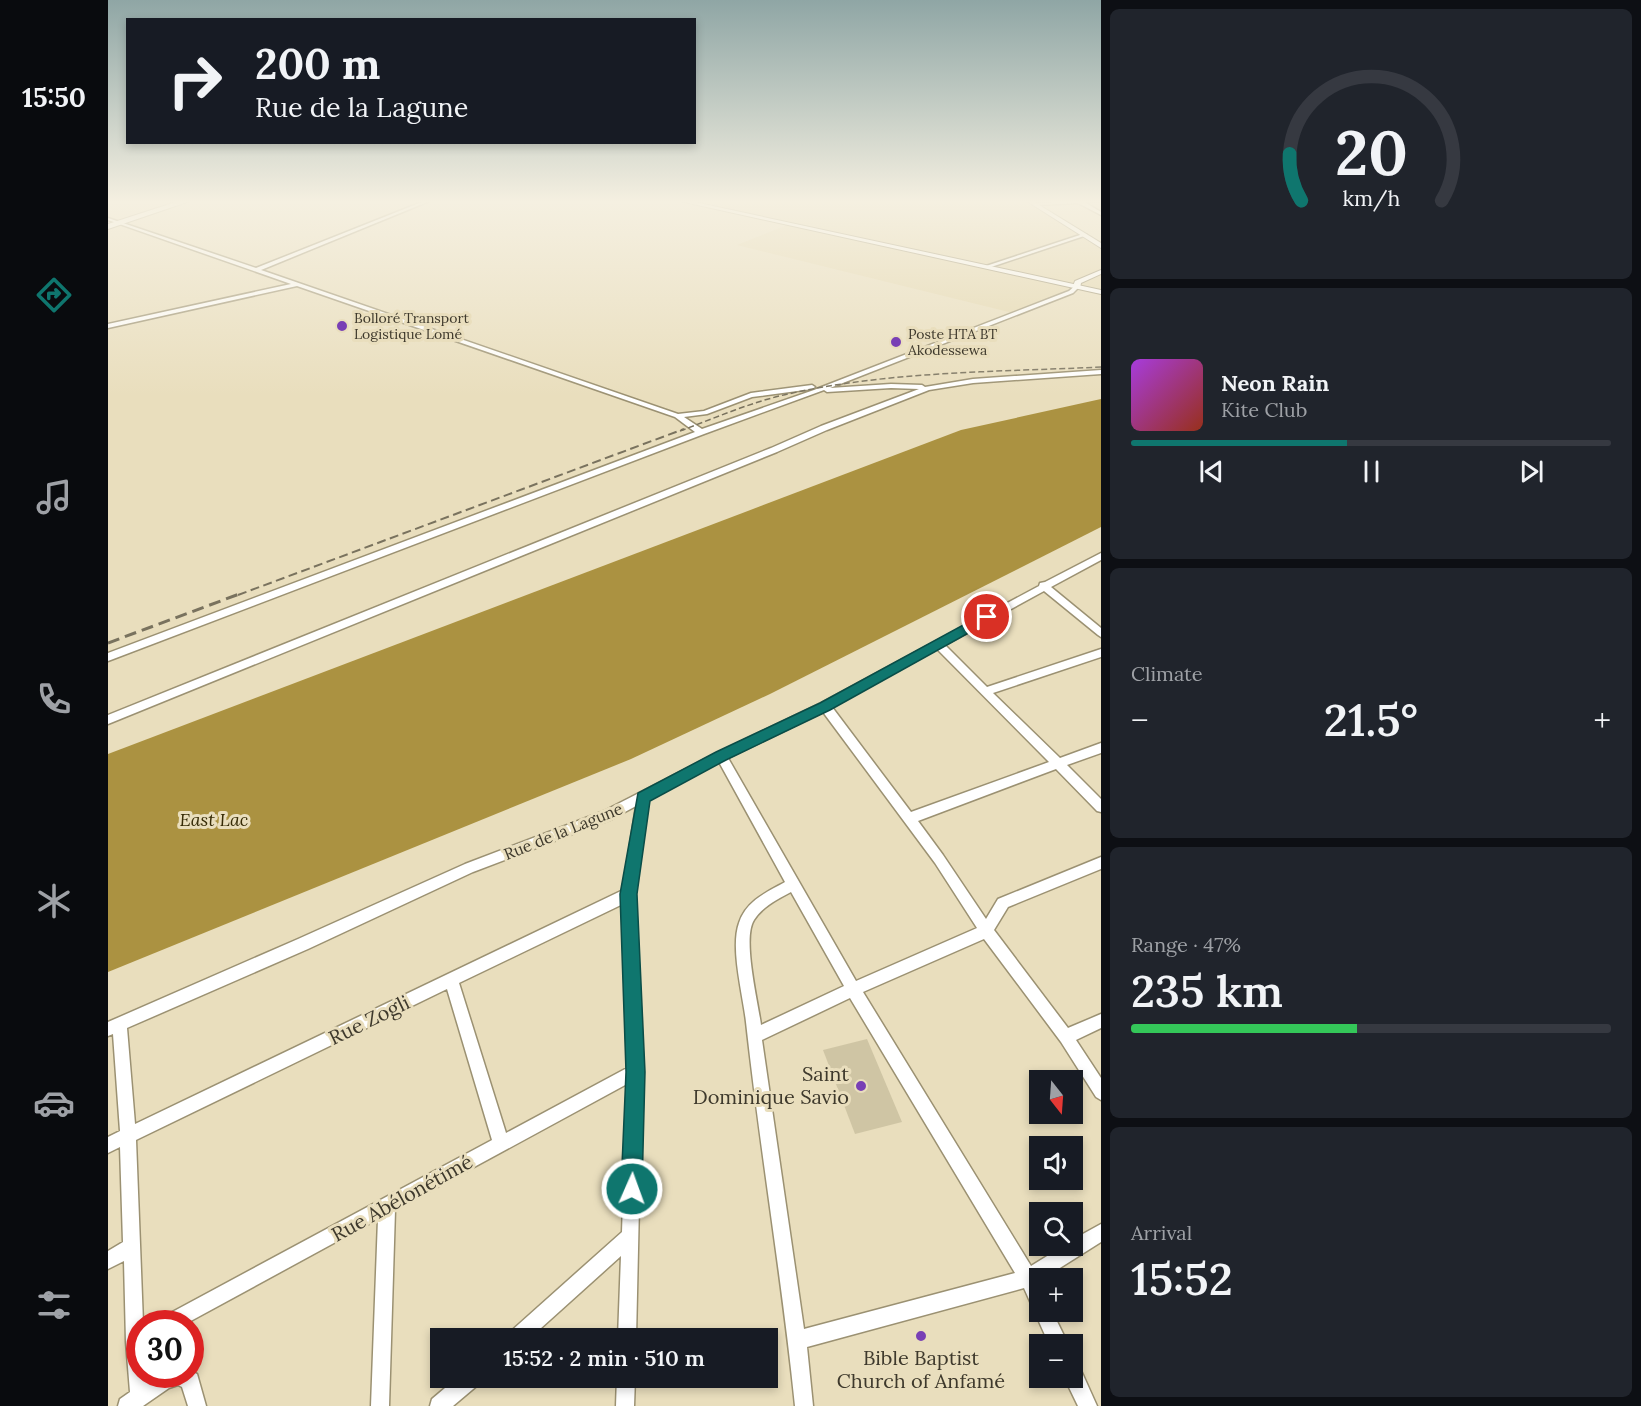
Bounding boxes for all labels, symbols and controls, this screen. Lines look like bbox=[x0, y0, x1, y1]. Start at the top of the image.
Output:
text: 200 m bbox=[255, 37, 381, 91]
icon: right bbox=[156, 42, 234, 120]
text: 15:50 bbox=[22, 80, 86, 114]
text: Rue de la Lagune bbox=[255, 90, 468, 124]
text: 20 bbox=[1335, 112, 1407, 192]
text: km/h bbox=[1342, 185, 1400, 213]
icon: directions bbox=[33, 274, 75, 316]
place label: Bolloré Transport Logistique Lomé bbox=[354, 309, 470, 343]
marker: Bolloré Transport Logistique Lomé bbox=[335, 319, 349, 333]
place label: Poste HTA BT Akodessewa bbox=[907, 325, 997, 359]
marker: Poste HTA BT Akodessewa bbox=[889, 335, 903, 349]
text: Neon Rain bbox=[1221, 369, 1329, 397]
text: Kite Club bbox=[1221, 397, 1307, 422]
icon: previous bbox=[1195, 455, 1228, 488]
icon: pause bbox=[1355, 455, 1388, 488]
icon: next bbox=[1515, 455, 1548, 488]
icon: music bbox=[33, 476, 75, 518]
pin bbox=[961, 591, 1012, 642]
icon: arrive bbox=[970, 600, 1003, 633]
text: Climate bbox=[1131, 661, 1203, 686]
icon: phone bbox=[33, 678, 75, 720]
text: 21.5° bbox=[1324, 691, 1418, 748]
text: − bbox=[1131, 699, 1149, 741]
text: + bbox=[1594, 699, 1611, 741]
street label: Rue de la Lagune bbox=[501, 798, 626, 864]
water label: East Lac bbox=[180, 808, 248, 831]
icon: climate bbox=[33, 880, 75, 922]
text: Range · 47% bbox=[1131, 932, 1241, 957]
text: 235 km bbox=[1131, 962, 1283, 1019]
street label: Rue Zogli bbox=[324, 989, 413, 1050]
place label: Saint Dominique Savio bbox=[693, 1061, 849, 1109]
north arrow bbox=[1029, 1070, 1083, 1124]
map controls bbox=[1029, 1070, 1083, 1388]
marker: Saint Dominique Savio bbox=[854, 1079, 868, 1093]
icon: car bbox=[33, 1082, 75, 1124]
button: sound bbox=[1029, 1136, 1083, 1190]
street label: Rue Abélonétimé bbox=[327, 1148, 477, 1247]
position arrow bbox=[600, 1157, 664, 1221]
button: search bbox=[1029, 1202, 1083, 1256]
text: Arrival bbox=[1131, 1220, 1192, 1245]
text: 15:52 bbox=[1131, 1250, 1233, 1307]
button: + bbox=[1029, 1268, 1083, 1322]
icon: filters bbox=[33, 1284, 75, 1326]
speed limit sign: 30 bbox=[126, 1310, 204, 1388]
marker: Bible Baptist Church of Anfamé bbox=[914, 1329, 928, 1343]
button: − bbox=[1029, 1334, 1083, 1388]
text: 15:52 · 2 min · 510 m bbox=[503, 1344, 705, 1372]
place label: Bible Baptist Church of Anfamé bbox=[837, 1345, 1005, 1393]

